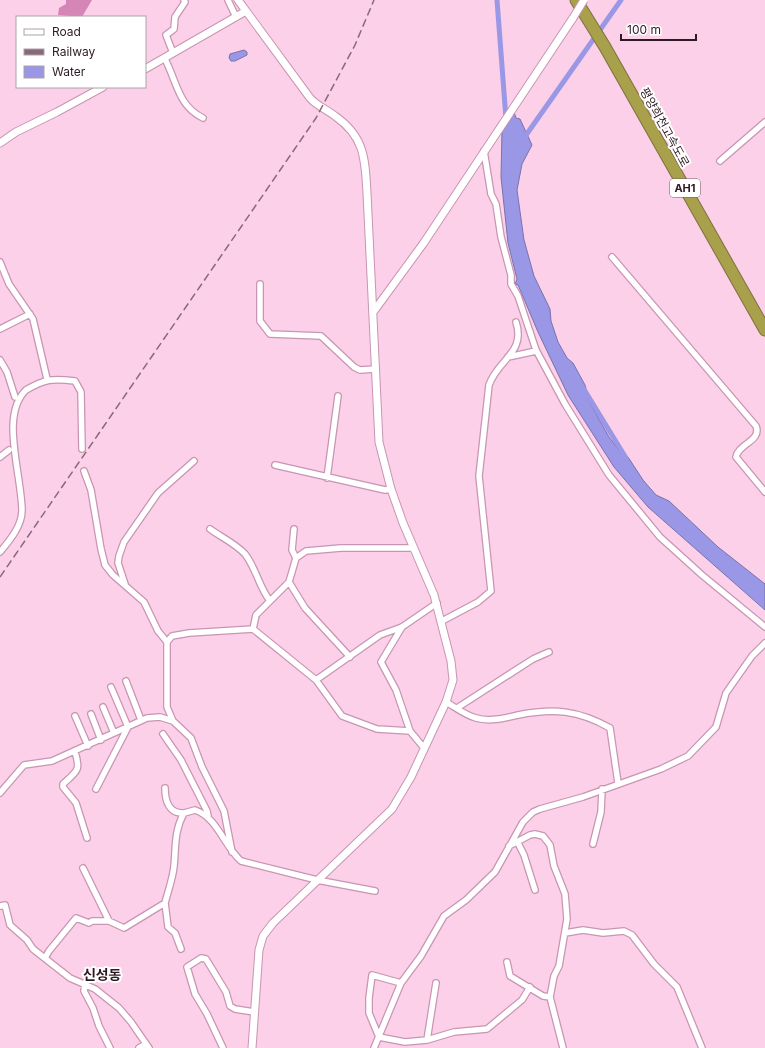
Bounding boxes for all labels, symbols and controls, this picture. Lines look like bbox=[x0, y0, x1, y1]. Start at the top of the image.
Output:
legend bbox=[16, 16, 146, 88]
scale bar bbox=[621, 16, 696, 42]
text: 100 m bbox=[627, 22, 661, 37]
text: Road bbox=[52, 24, 81, 39]
text: Railway bbox=[52, 44, 96, 59]
text: Water bbox=[52, 64, 86, 79]
street label: 평양희천고속도로 bbox=[637, 85, 693, 169]
road number: AH1 bbox=[670, 179, 700, 197]
district label: 신성동 bbox=[83, 966, 121, 983]

